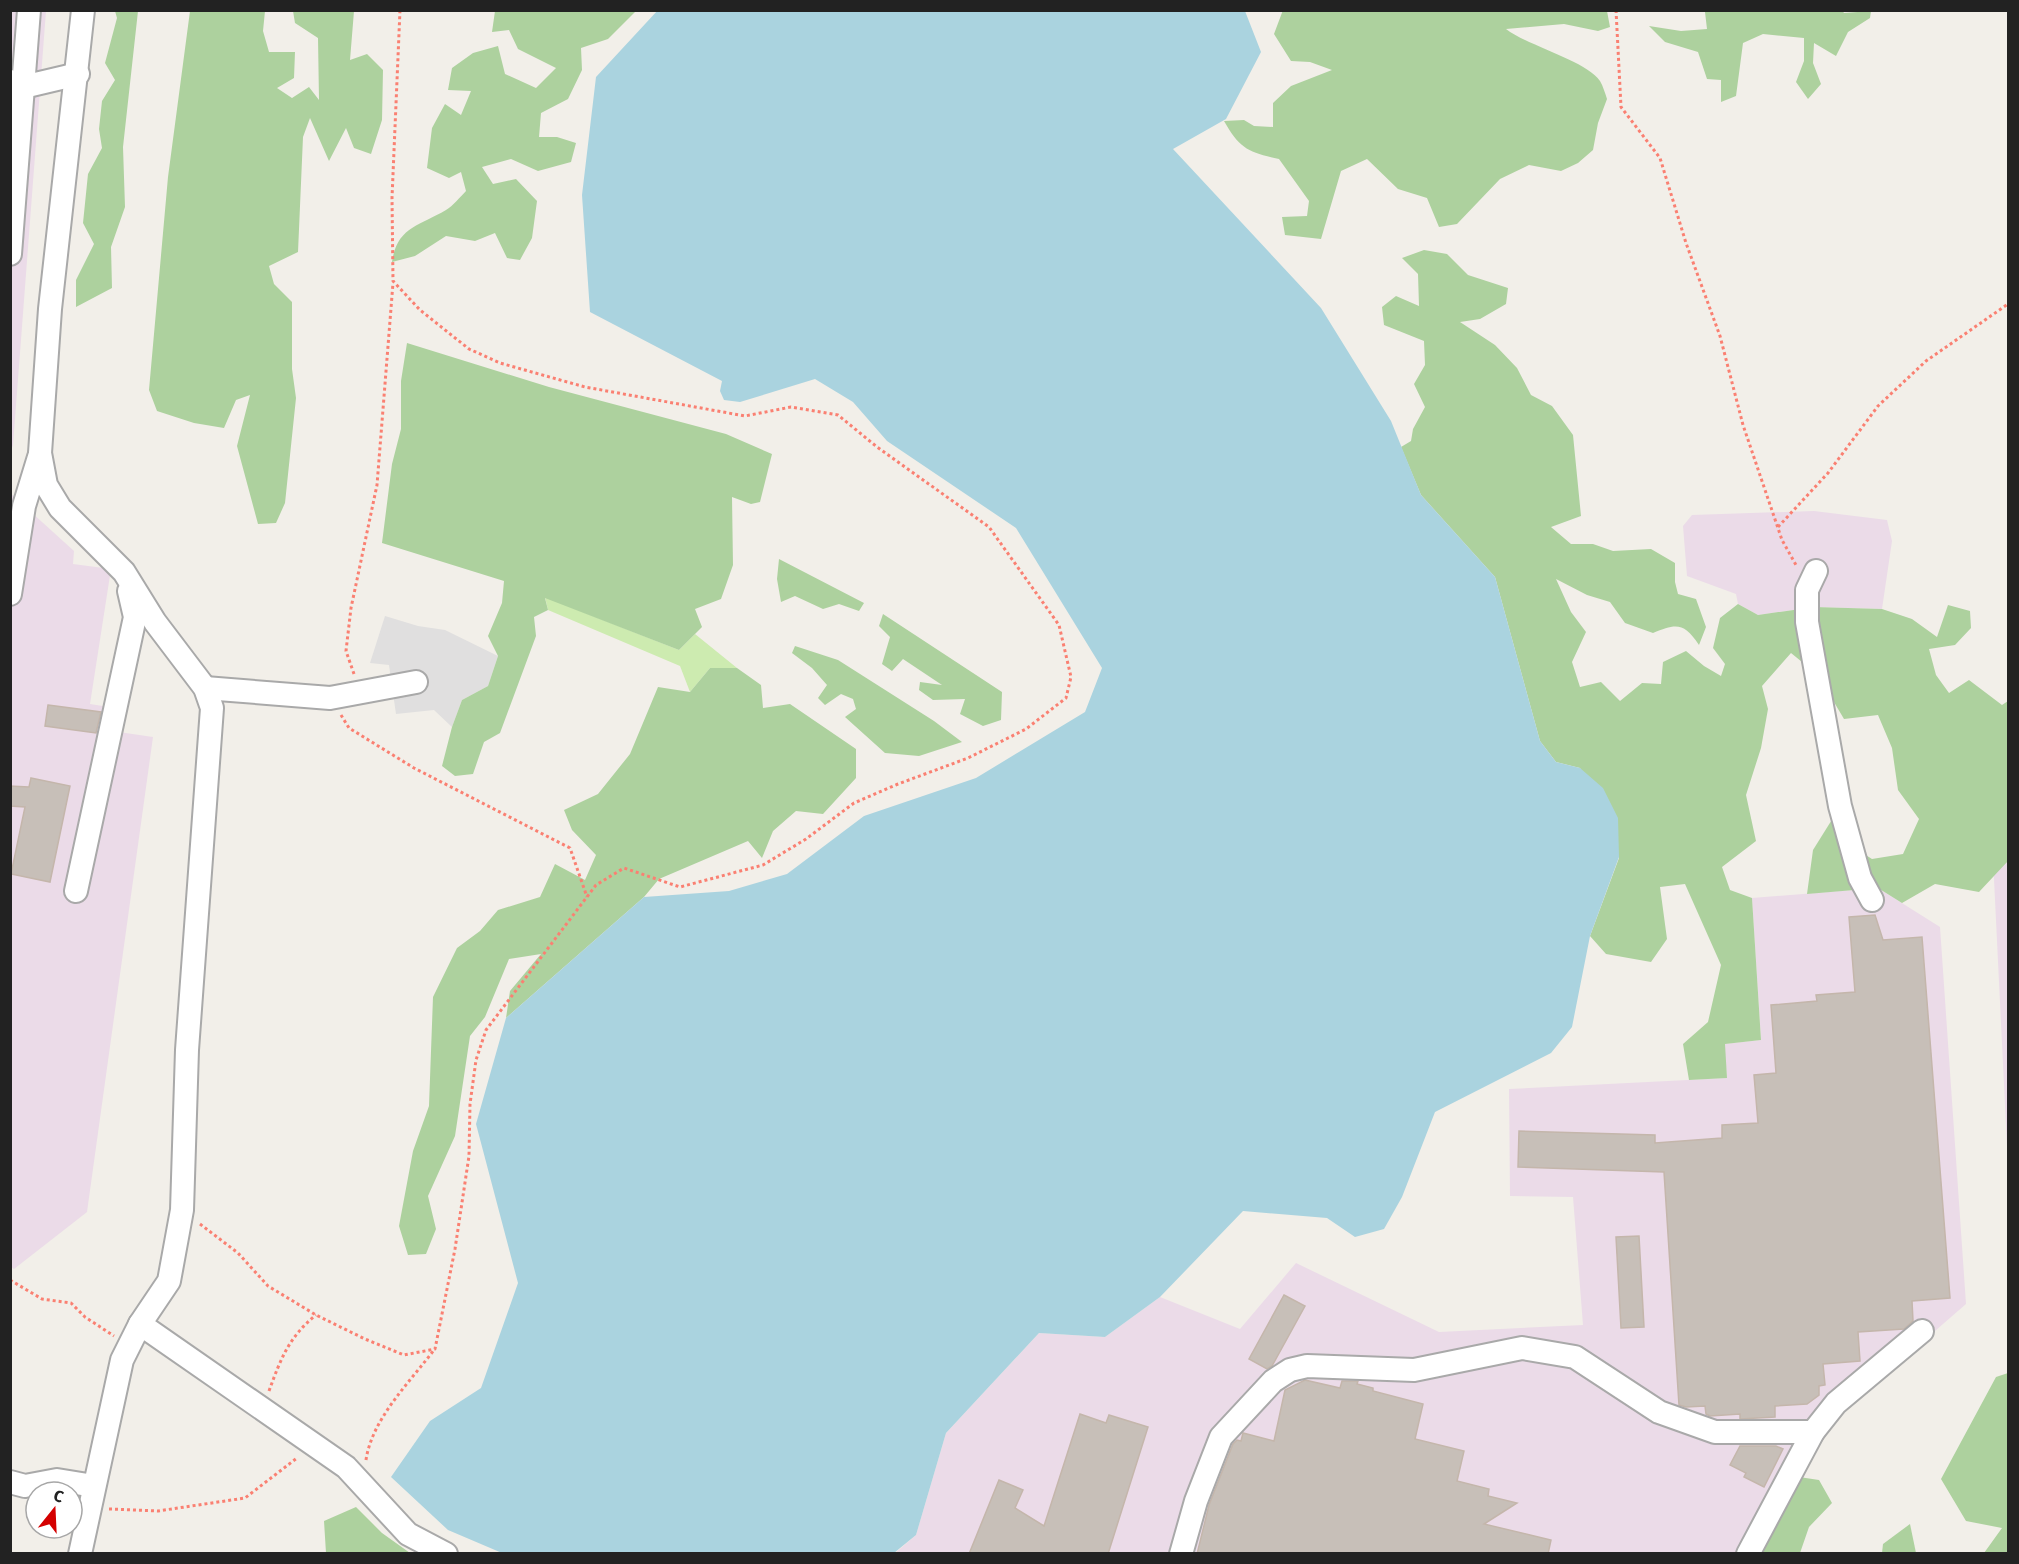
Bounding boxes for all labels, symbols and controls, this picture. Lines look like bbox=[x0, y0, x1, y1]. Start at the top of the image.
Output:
north arrow bbox=[24, 1480, 84, 1540]
text: С bbox=[51, 1486, 67, 1507]

